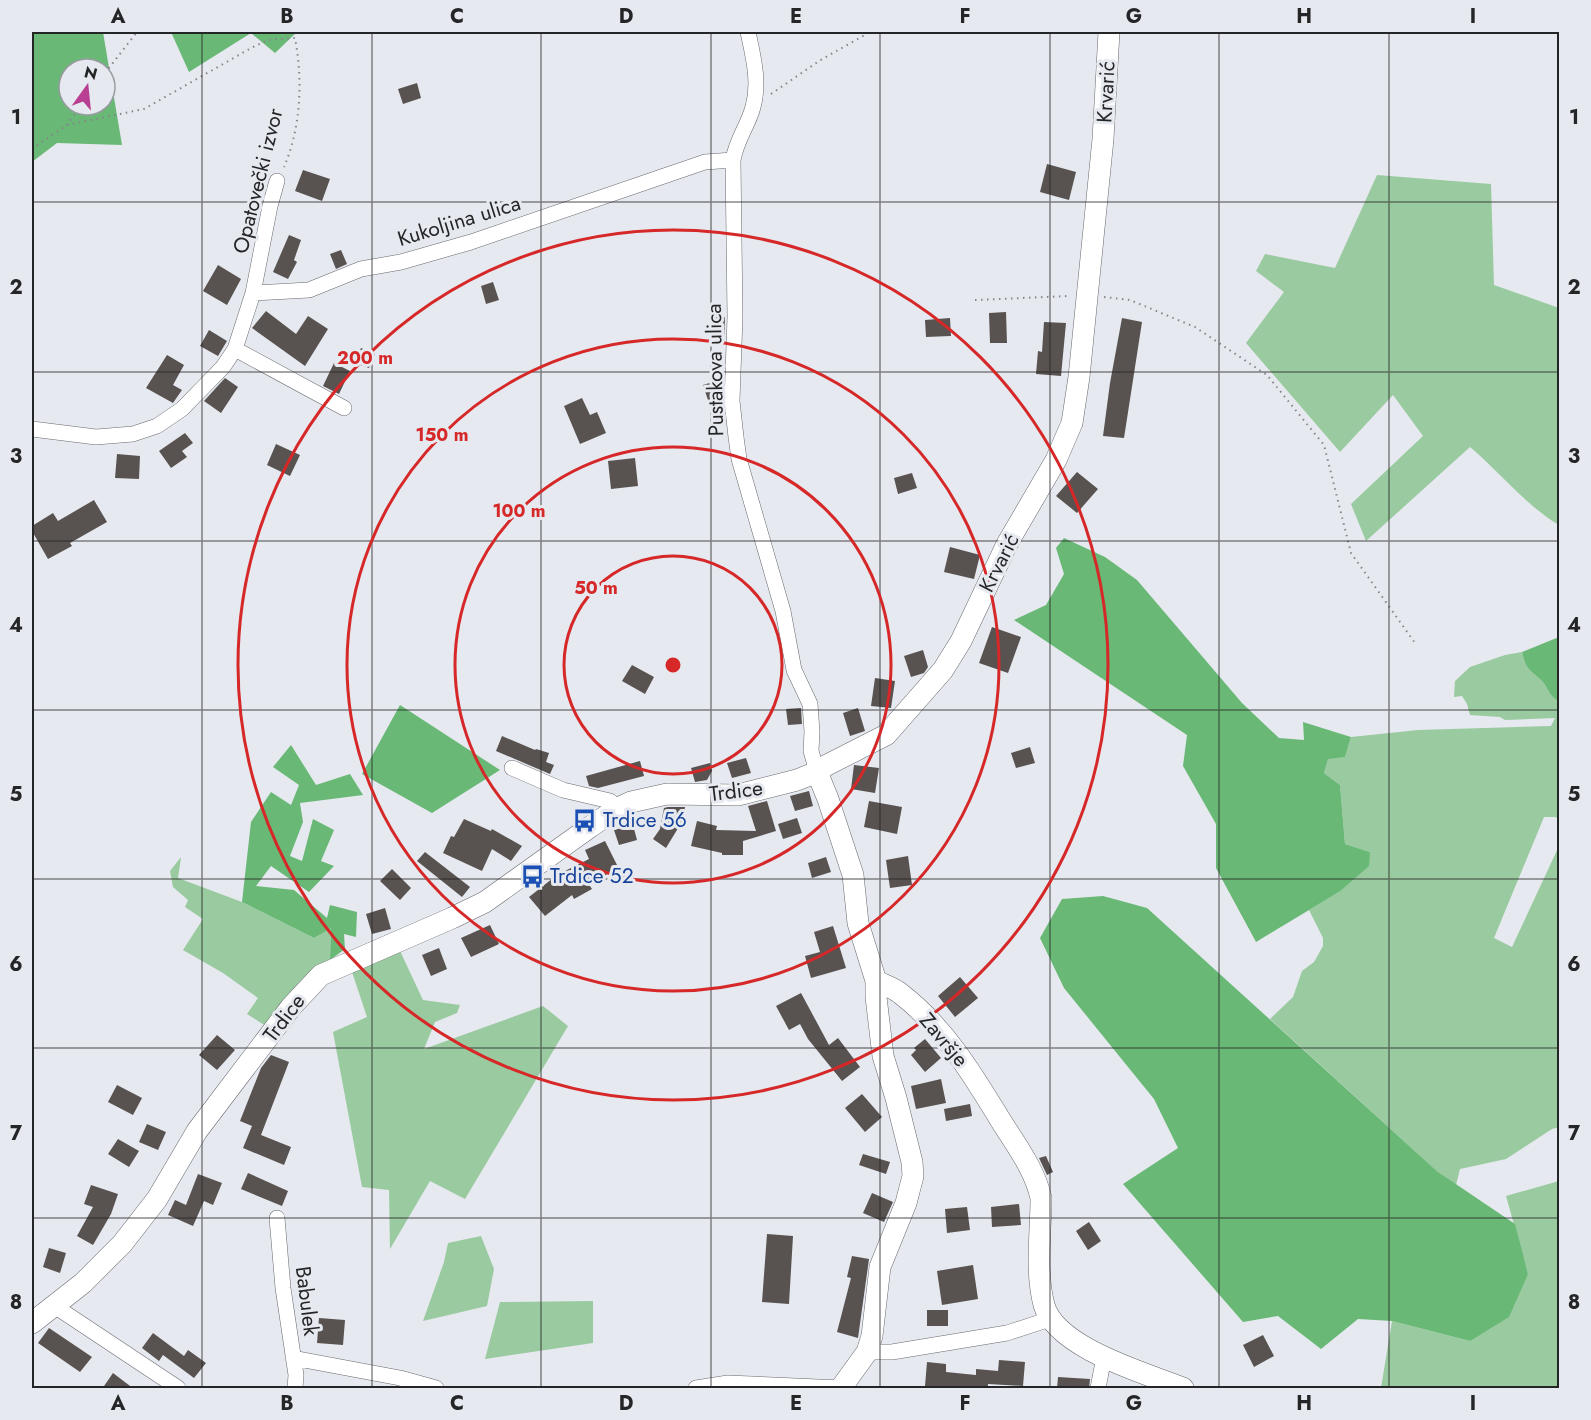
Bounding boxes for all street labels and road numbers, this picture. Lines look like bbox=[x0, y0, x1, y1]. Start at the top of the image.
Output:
street label: Krvarić bbox=[1089, 60, 1123, 124]
street label: Opatovečki izvor bbox=[225, 104, 291, 257]
street label: Kukoljina ulica bbox=[394, 188, 524, 254]
street label: Pustakova ulica bbox=[699, 303, 731, 437]
street label: Krvarić bbox=[972, 529, 1026, 597]
street label: Trdice bbox=[708, 773, 765, 809]
street label: Trdice bbox=[256, 987, 312, 1048]
street label: Završje bbox=[912, 1006, 976, 1074]
street label: Babulek bbox=[288, 1265, 326, 1338]

